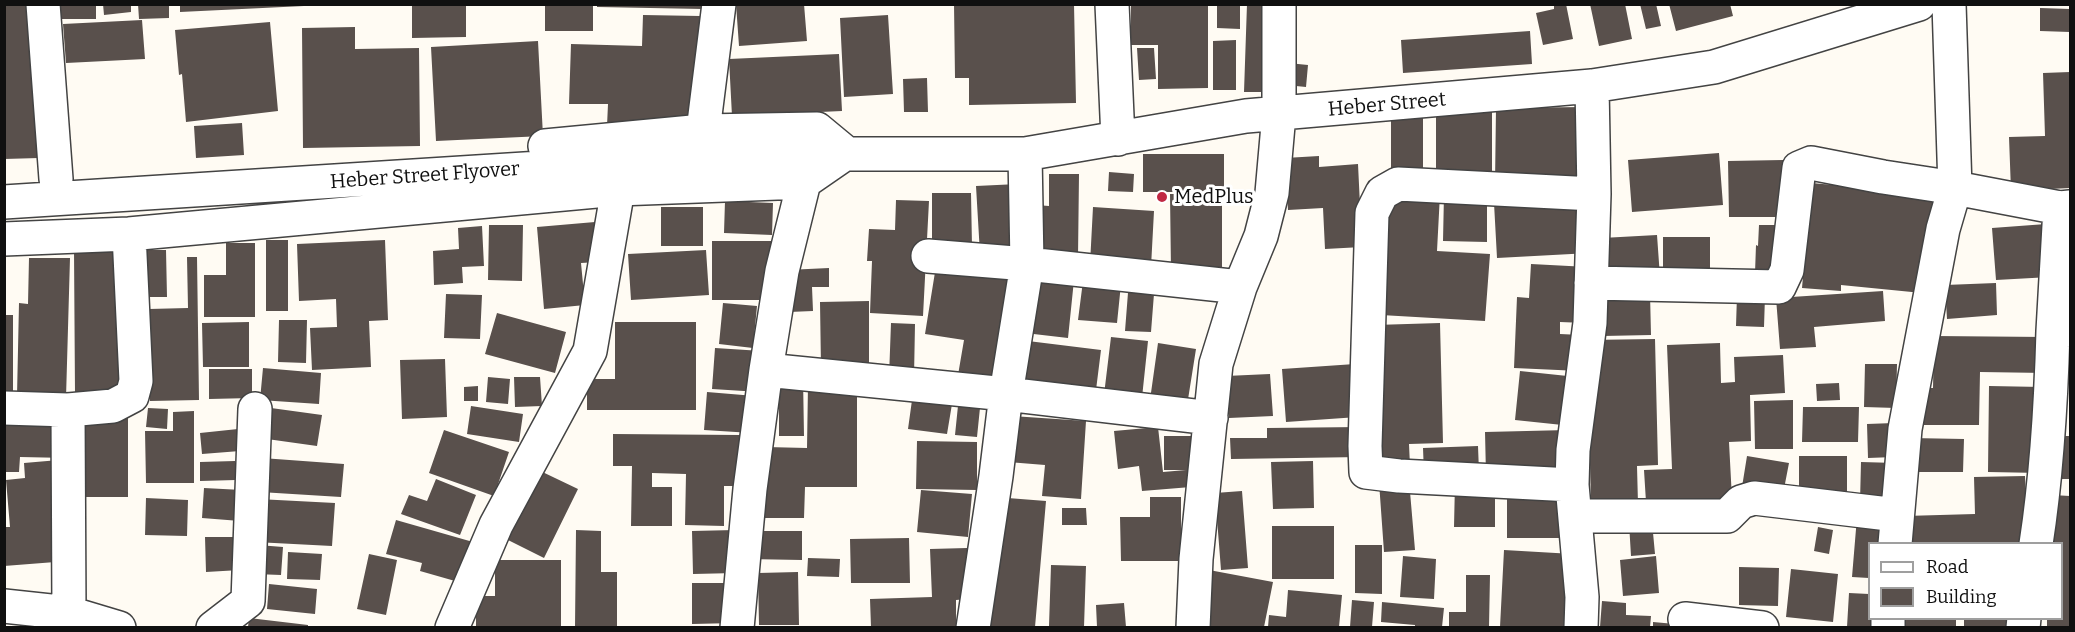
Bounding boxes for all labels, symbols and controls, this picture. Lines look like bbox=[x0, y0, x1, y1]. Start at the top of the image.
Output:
street label: Heber Street bbox=[1327, 88, 1447, 122]
street label: Heber Street Flyover bbox=[329, 157, 521, 195]
place label: MedPlus bbox=[1174, 185, 1254, 209]
marker: MedPlus bbox=[1155, 190, 1169, 204]
legend bbox=[1868, 542, 2063, 620]
text: Road bbox=[1926, 556, 1968, 578]
text: Building bbox=[1926, 586, 1997, 608]

